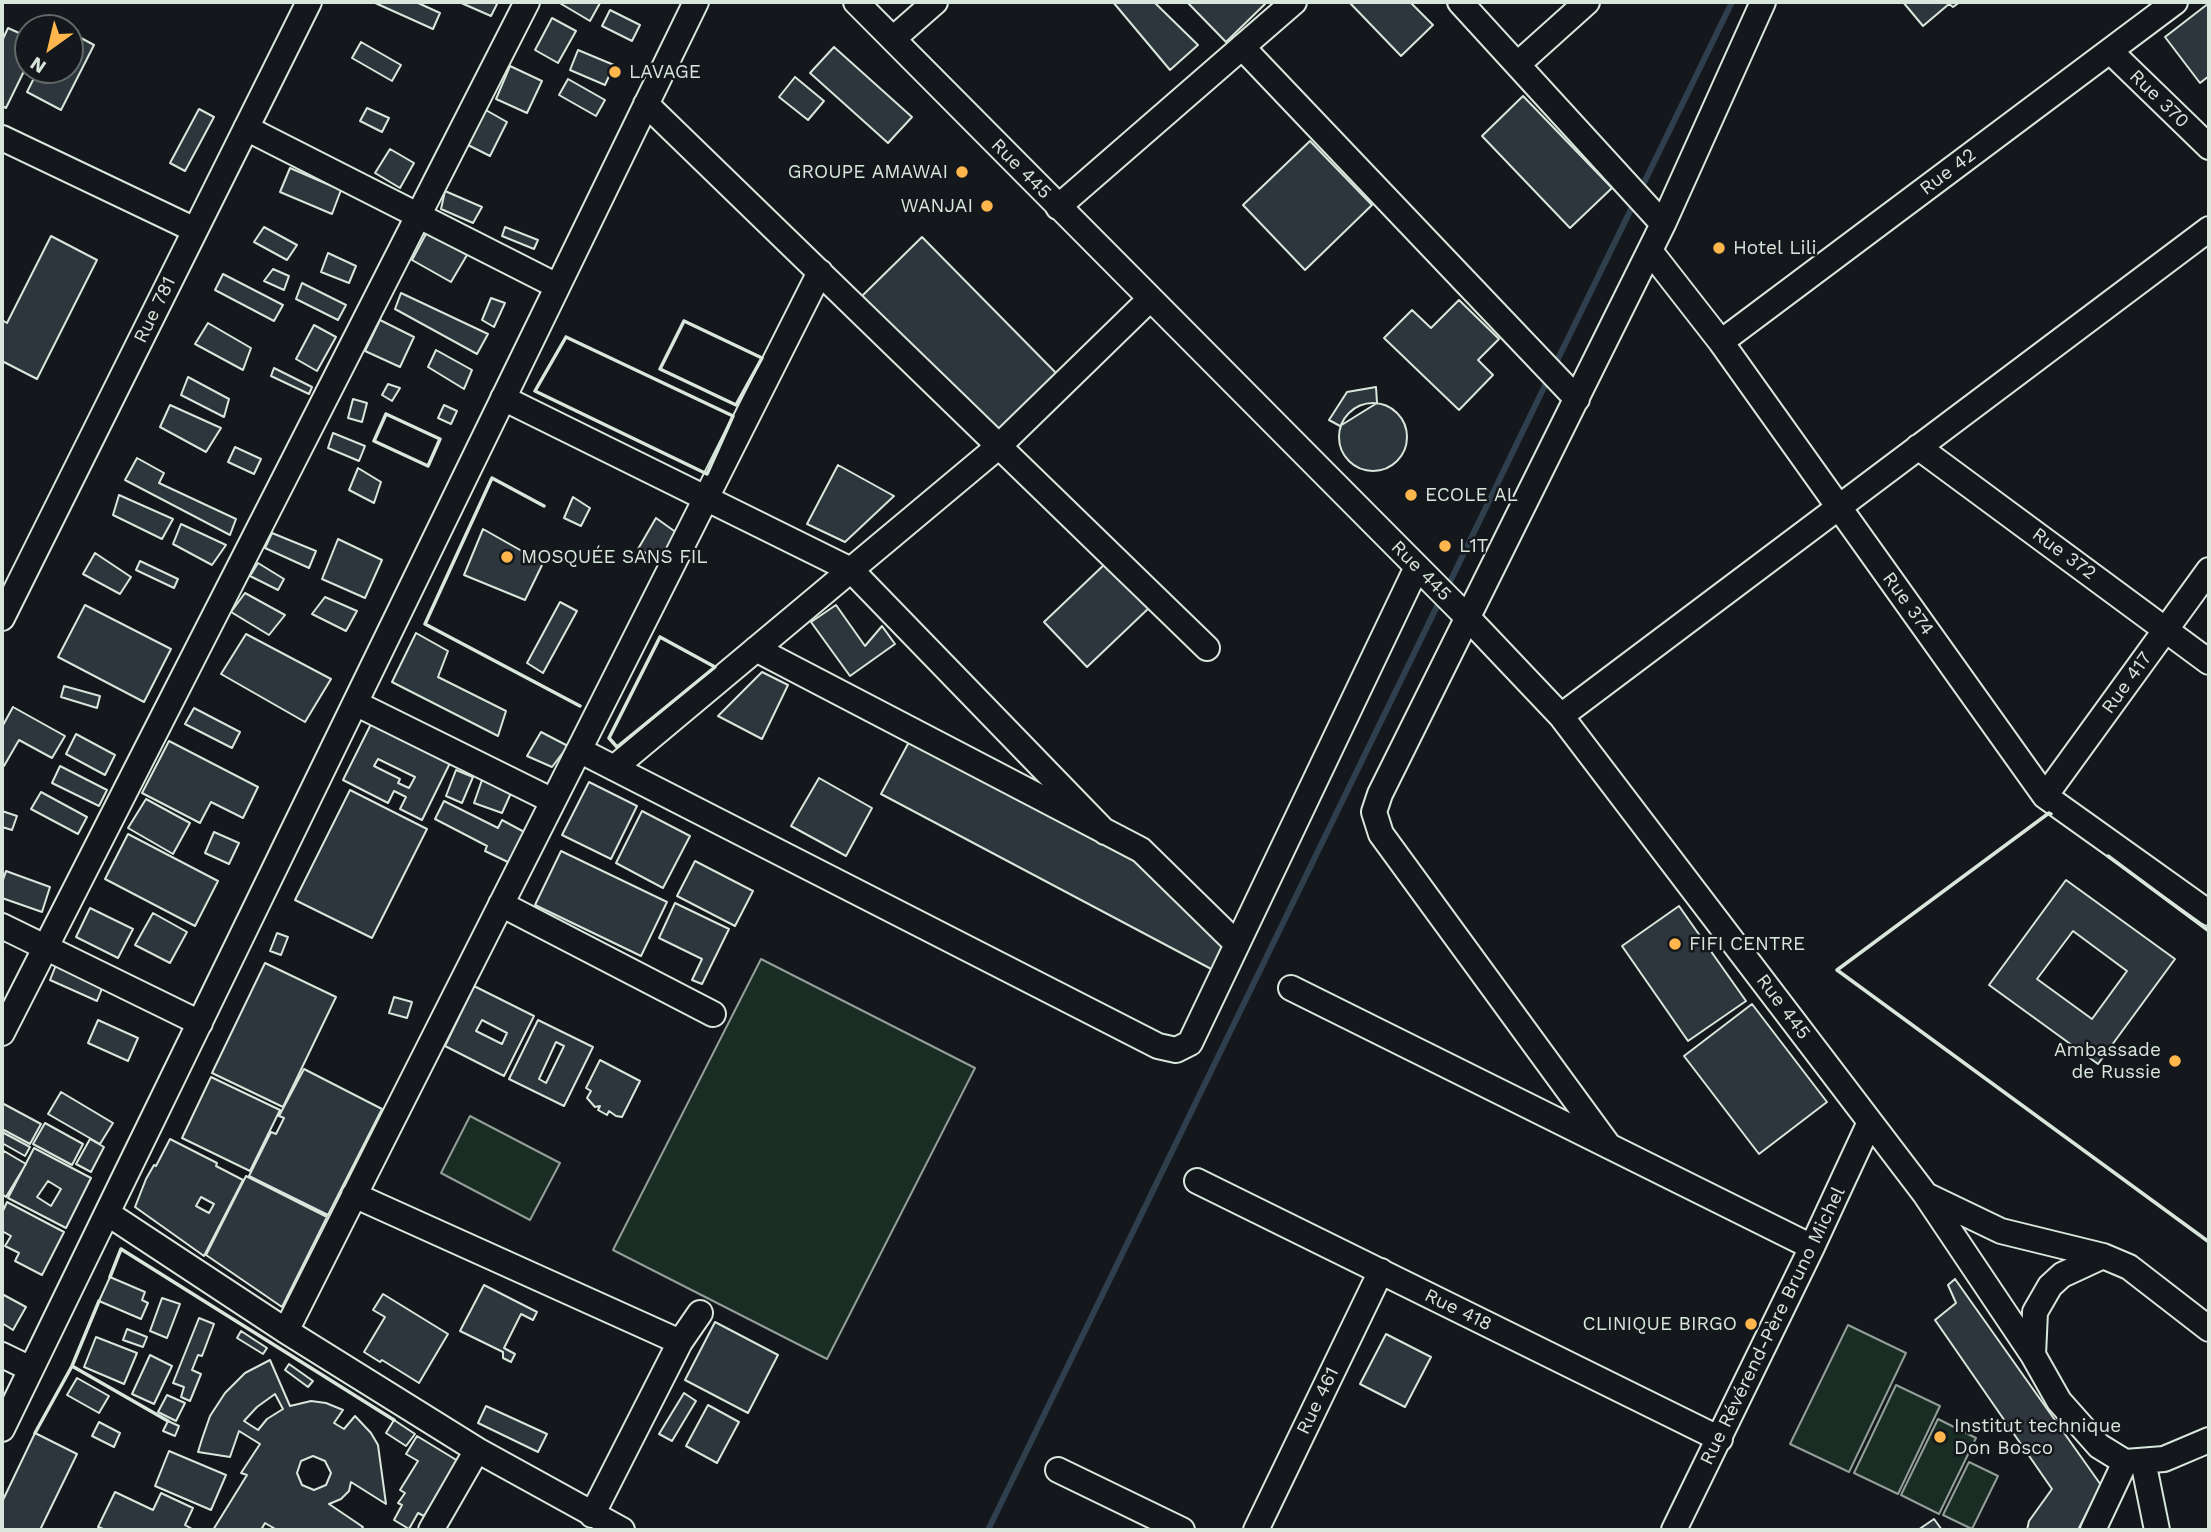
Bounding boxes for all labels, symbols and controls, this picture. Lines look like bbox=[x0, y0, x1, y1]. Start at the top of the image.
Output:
north arrow bbox=[14, 14, 84, 84]
text: N bbox=[26, 52, 50, 79]
place label: LAVAGE bbox=[629, 61, 701, 83]
marker: LAVAGE bbox=[607, 64, 623, 80]
street label: Rue 370 bbox=[2124, 65, 2194, 133]
street label: Rue 445 bbox=[986, 134, 1056, 204]
street label: Rue 42 bbox=[1915, 144, 1981, 200]
place label: GROUPE AMAWAI bbox=[788, 161, 948, 183]
marker: GROUPE AMAWAI bbox=[954, 164, 970, 180]
place label: WANJAI bbox=[901, 195, 973, 217]
marker: WANJAI bbox=[979, 198, 995, 214]
place label: Hotel Lili bbox=[1733, 237, 1817, 259]
marker: Hotel Lili bbox=[1711, 240, 1727, 256]
street label: Rue 781 bbox=[129, 273, 181, 347]
place label: ECOLE AL bbox=[1425, 484, 1518, 506]
marker: ECOLE AL bbox=[1403, 487, 1419, 503]
street label: Rue 372 bbox=[2028, 523, 2100, 585]
place label: L1T bbox=[1459, 535, 1488, 557]
street label: Rue 445 bbox=[1386, 536, 1456, 606]
marker: L1T bbox=[1437, 538, 1453, 554]
place label: MOSQUÉE SANS FIL bbox=[521, 546, 708, 568]
marker: MOSQUÉE SANS FIL bbox=[499, 549, 515, 565]
street label: Rue 374 bbox=[1877, 568, 1939, 640]
street label: Rue 417 bbox=[2097, 648, 2157, 718]
place label: FIFI CENTRE bbox=[1689, 933, 1805, 955]
marker: FIFI CENTRE bbox=[1667, 936, 1683, 952]
street label: Rue 445 bbox=[1751, 970, 1815, 1044]
place label: Ambassade de Russie bbox=[2054, 1039, 2161, 1083]
marker: Ambassade de Russie bbox=[2167, 1053, 2183, 1069]
street label: Rue Révérend-Père Bruno Michel bbox=[1696, 1183, 1850, 1469]
street label: Rue 418 bbox=[1421, 1284, 1495, 1336]
place label: CLINIQUE BIRGO bbox=[1583, 1313, 1737, 1335]
marker: CLINIQUE BIRGO bbox=[1743, 1316, 1759, 1332]
street label: Rue 461 bbox=[1292, 1364, 1344, 1438]
place label: Institut technique Don Bosco bbox=[1954, 1415, 2121, 1459]
marker: Institut technique Don Bosco bbox=[1932, 1429, 1948, 1445]

